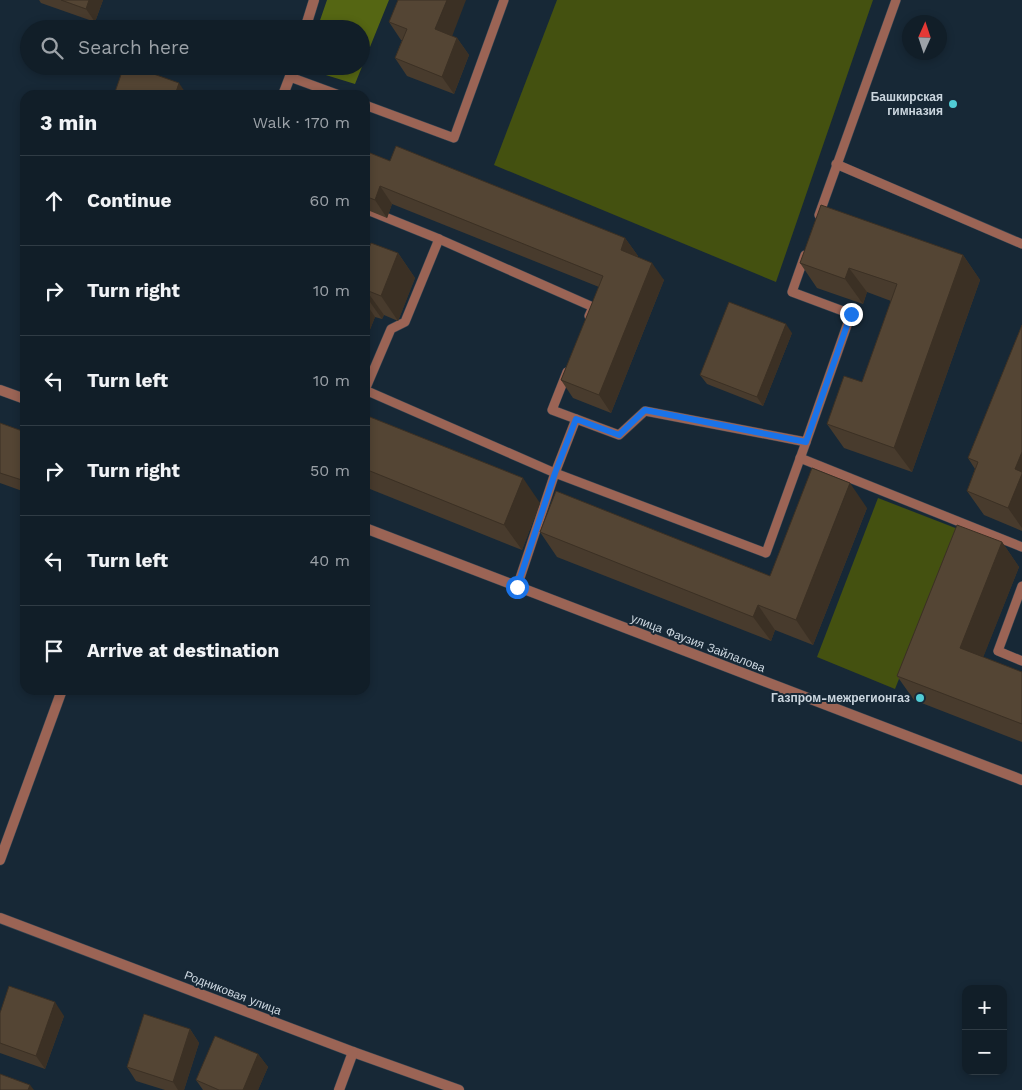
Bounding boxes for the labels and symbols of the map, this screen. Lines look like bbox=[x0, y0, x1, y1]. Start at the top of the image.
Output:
north arrow bbox=[902, 15, 947, 60]
place label: Башкирская гимназия bbox=[871, 90, 943, 118]
marker: Башкирская гимназия bbox=[947, 98, 959, 110]
route end bbox=[840, 303, 863, 326]
route start bbox=[506, 576, 529, 599]
street label: улица Фаузия Зайлалова bbox=[629, 611, 767, 675]
place label: Газпром-межрегионгаз bbox=[771, 691, 910, 705]
marker: Газпром-межрегионгаз bbox=[914, 692, 926, 704]
street label: Родниковая улица bbox=[183, 968, 284, 1018]

